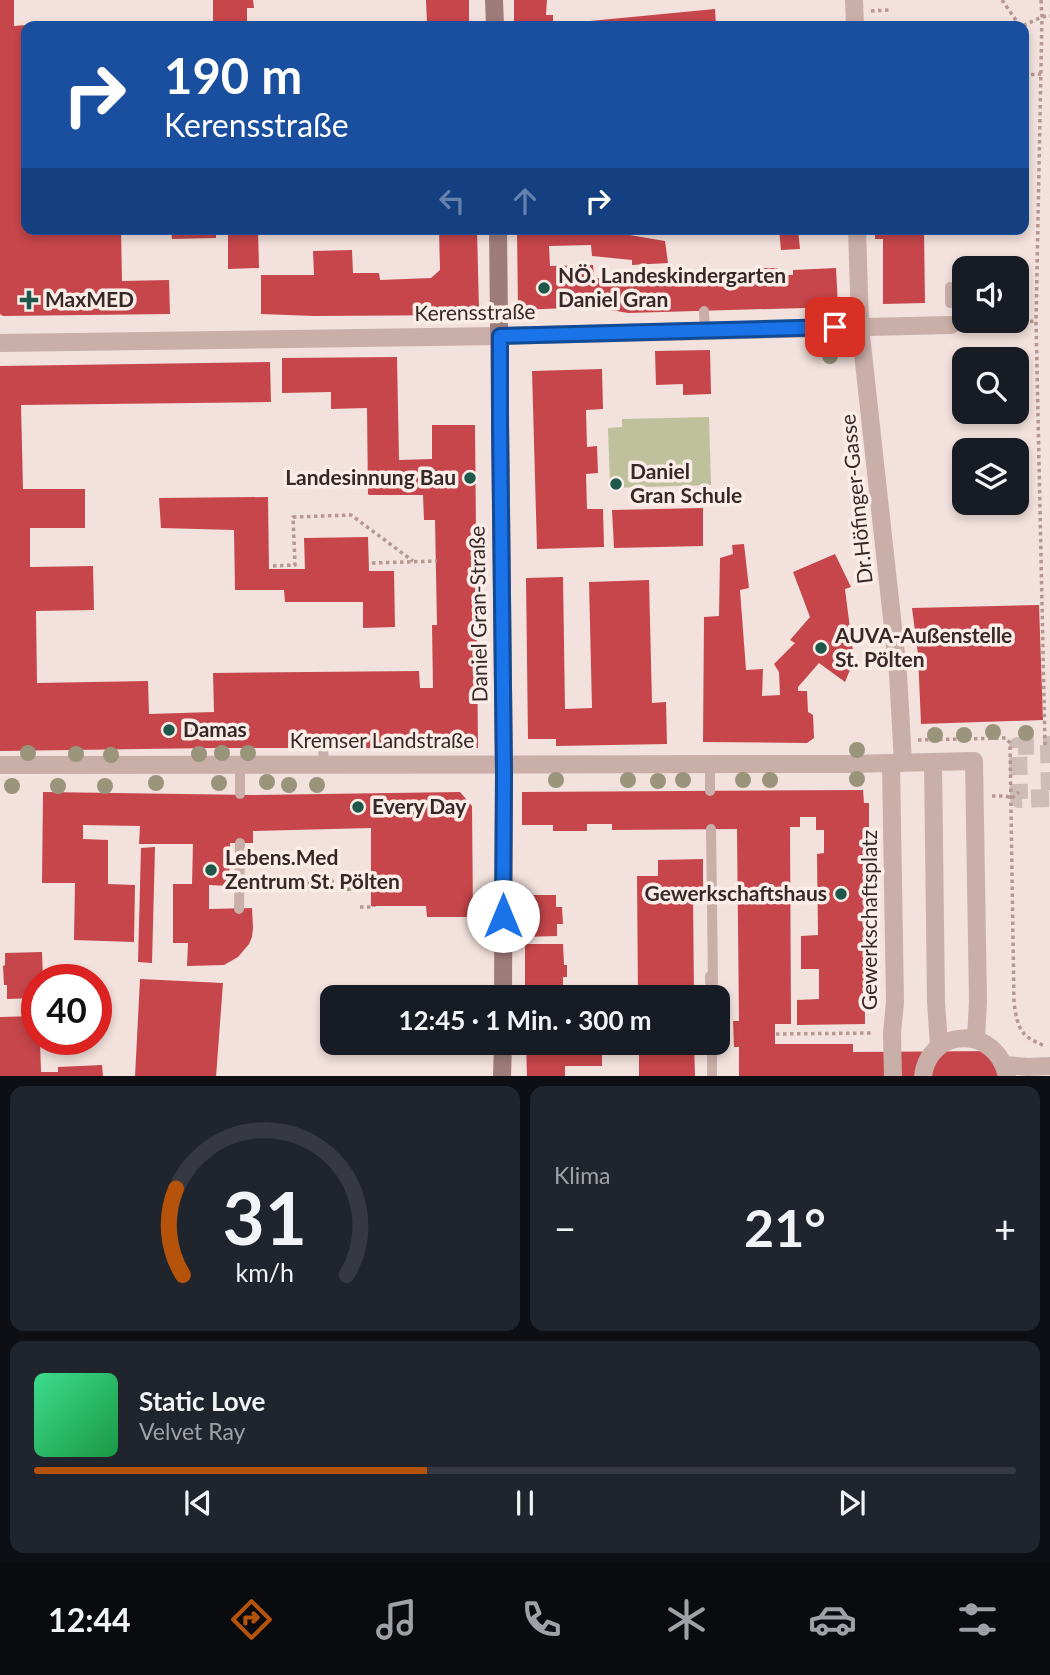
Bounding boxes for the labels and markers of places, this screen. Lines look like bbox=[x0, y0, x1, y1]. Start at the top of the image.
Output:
place label: NÖ. Landeskindergarten Daniel Gran bbox=[558, 262, 786, 311]
marker: NÖ. Landeskindergarten Daniel Gran bbox=[536, 280, 552, 296]
place label: MaxMED bbox=[45, 286, 134, 311]
marker: MaxMED bbox=[19, 290, 39, 310]
pin bbox=[805, 297, 865, 357]
place label: Daniel Gran Schule bbox=[630, 458, 742, 507]
place label: Landesinnung Bau bbox=[285, 464, 456, 489]
marker: Landesinnung Bau bbox=[462, 470, 478, 486]
marker: Daniel Gran Schule bbox=[608, 476, 624, 492]
place label: AUVA-Außenstelle St. Pölten bbox=[834, 622, 1012, 671]
marker: AUVA-Außenstelle St. Pölten bbox=[813, 640, 829, 656]
place label: Damas bbox=[183, 716, 247, 741]
marker: Damas bbox=[161, 722, 177, 738]
place label: Every Day bbox=[372, 793, 467, 818]
marker: Every Day bbox=[350, 799, 366, 815]
place label: Lebens.Med Zentrum St. Pölten bbox=[225, 844, 400, 893]
marker: Lebens.Med Zentrum St. Pölten bbox=[203, 862, 219, 878]
place label: Gewerkschaftshaus bbox=[645, 880, 827, 905]
marker: Gewerkschaftshaus bbox=[833, 886, 849, 902]

